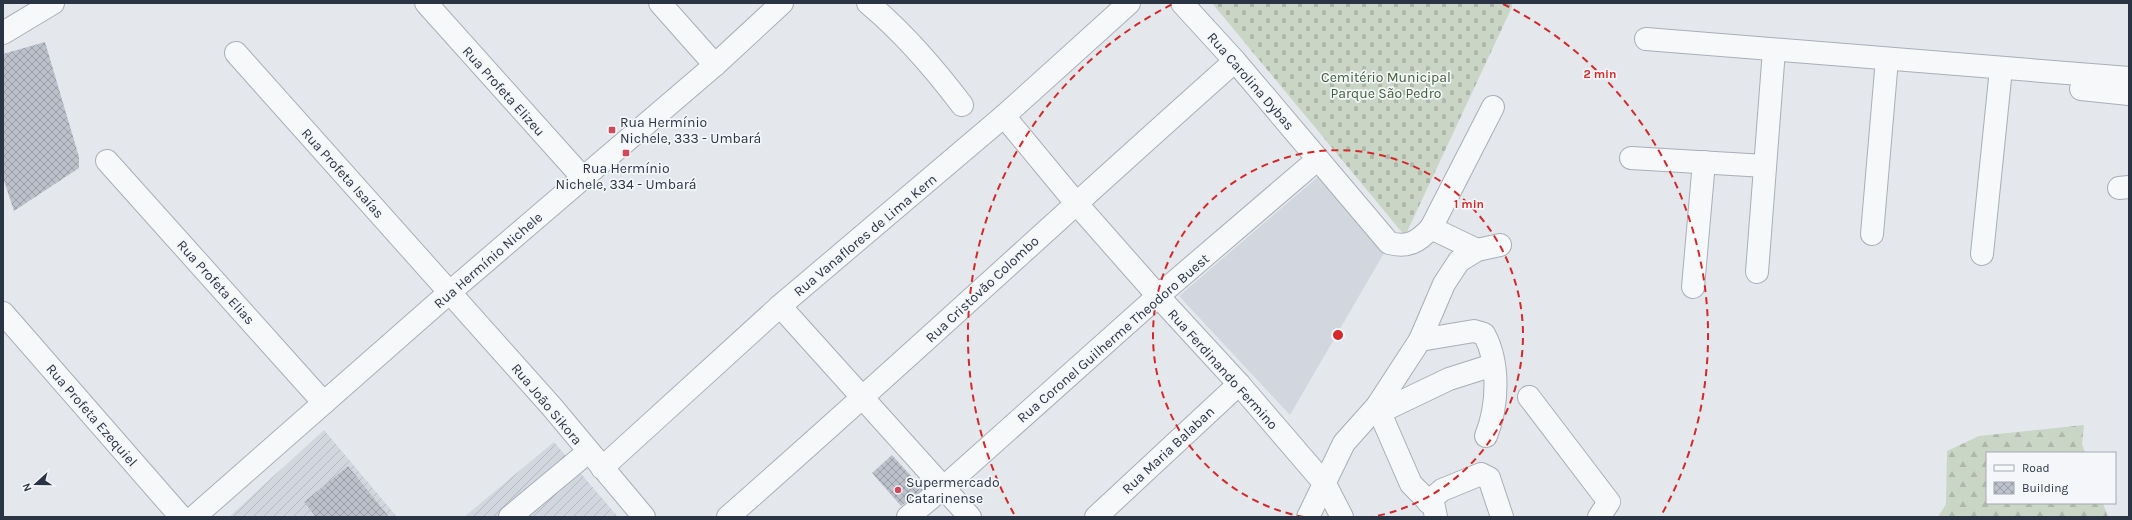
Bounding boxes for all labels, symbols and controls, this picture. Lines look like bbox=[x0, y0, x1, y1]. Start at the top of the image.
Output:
street label: Rua Carolina Dybas bbox=[1204, 29, 1298, 134]
street label: Rua Profeta Elizeu bbox=[459, 43, 548, 140]
text: 2 min bbox=[1583, 67, 1617, 81]
park label: Cemitério Municipal Parque São Pedro bbox=[1321, 69, 1451, 102]
place label: Rua Hermínio Nichele, 333 - Umbará bbox=[620, 114, 761, 147]
street label: Rua Profeta Isaías bbox=[298, 125, 387, 222]
marker: Rua Hermínio Nichele, 333 - Umbará bbox=[607, 125, 617, 135]
marker: Rua Hermínio Nichele, 334 - Umbará bbox=[621, 148, 631, 158]
place label: Rua Hermínio Nichele, 334 - Umbará bbox=[556, 160, 696, 193]
street label: Rua Vanaflores de Lima Kern bbox=[790, 171, 940, 300]
text: 1 min bbox=[1454, 197, 1484, 211]
street label: Rua Hermínio Nichele bbox=[431, 209, 546, 312]
street label: Rua Cristovão Colombo bbox=[922, 232, 1043, 346]
street label: Rua Profeta Elias bbox=[173, 237, 258, 328]
street label: Rua Coronel Guilherme Theodoro Buest bbox=[1014, 250, 1213, 426]
street label: Rua Ferdinando Fermino bbox=[1164, 306, 1281, 433]
centre of rings bbox=[1331, 328, 1345, 342]
street label: Rua João Sikora bbox=[508, 360, 586, 448]
street label: Rua Profeta Ezequiel bbox=[42, 361, 141, 470]
street label: Rua Maria Balaban bbox=[1119, 403, 1218, 498]
legend bbox=[1986, 452, 2116, 504]
text: Road bbox=[2022, 461, 2050, 475]
north arrow bbox=[16, 464, 56, 504]
place label: Supermercado Catarinense bbox=[906, 474, 1000, 507]
text: N bbox=[20, 481, 35, 493]
text: Building bbox=[2022, 481, 2069, 495]
marker: Supermercado Catarinense bbox=[893, 485, 903, 495]

